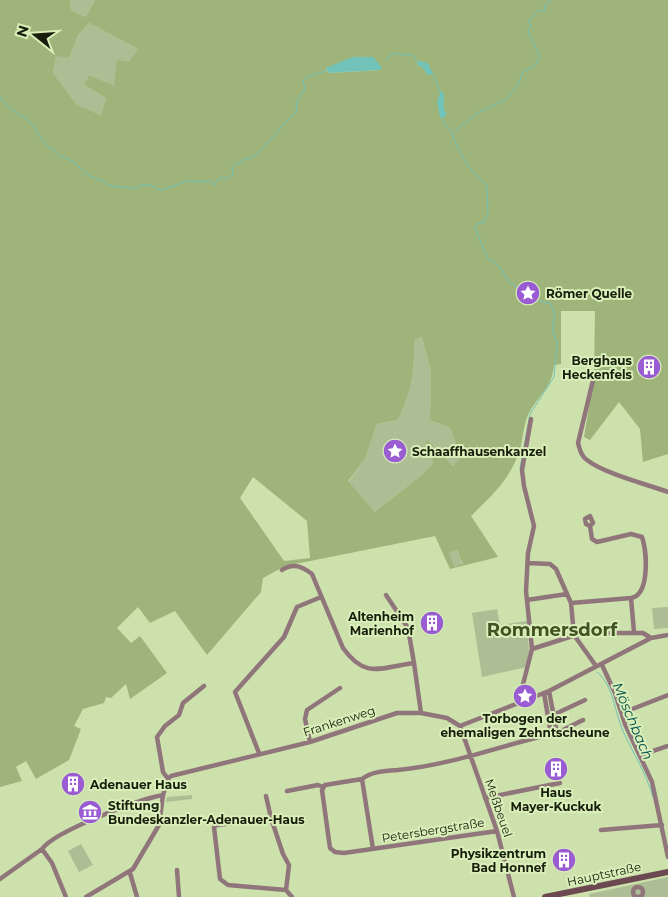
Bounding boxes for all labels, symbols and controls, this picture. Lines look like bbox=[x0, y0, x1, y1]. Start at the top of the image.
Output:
north arrow bbox=[10, 10, 60, 60]
text: N bbox=[12, 23, 33, 39]
place icon: Römer Quelle bbox=[515, 280, 541, 306]
place label: Römer Quelle bbox=[546, 286, 633, 301]
place label: Berghaus Heckenfels bbox=[562, 353, 633, 382]
building icon: Berghaus Heckenfels bbox=[636, 354, 662, 380]
place icon: Schaaffhausenkanzel bbox=[382, 438, 408, 464]
place label: Schaaffhausenkanzel bbox=[412, 444, 546, 459]
place label: Altenheim Marienhof bbox=[347, 609, 415, 638]
building icon: Altenheim Marienhof bbox=[419, 610, 445, 636]
district label: Rommersdorf bbox=[487, 619, 618, 641]
water label: Möschbach bbox=[609, 680, 657, 762]
place icon: Torbogen der ehemaligen Zehntscheune bbox=[512, 683, 538, 709]
street label: Frankenweg bbox=[301, 702, 377, 740]
place label: Torbogen der ehemaligen Zehntscheune bbox=[440, 711, 610, 740]
building icon: Haus Mayer-Kuckuk bbox=[543, 756, 569, 782]
building icon: Adenauer Haus bbox=[60, 771, 86, 797]
place label: Adenauer Haus bbox=[89, 777, 187, 792]
street label: Meßbeuel bbox=[482, 777, 516, 839]
place label: Haus Mayer-Kuckuk bbox=[511, 785, 602, 814]
place label: Stiftung Bundeskanzler-Adenauer-Haus bbox=[108, 798, 305, 827]
museum icon: Stiftung Bundeskanzler-Adenauer-Haus bbox=[77, 799, 103, 825]
street label: Petersbergstraße bbox=[381, 814, 485, 846]
place label: Physikzentrum Bad Honnef bbox=[451, 846, 547, 875]
building icon: Physikzentrum Bad Honnef bbox=[551, 847, 577, 873]
street label: Hauptstraße bbox=[566, 859, 642, 889]

